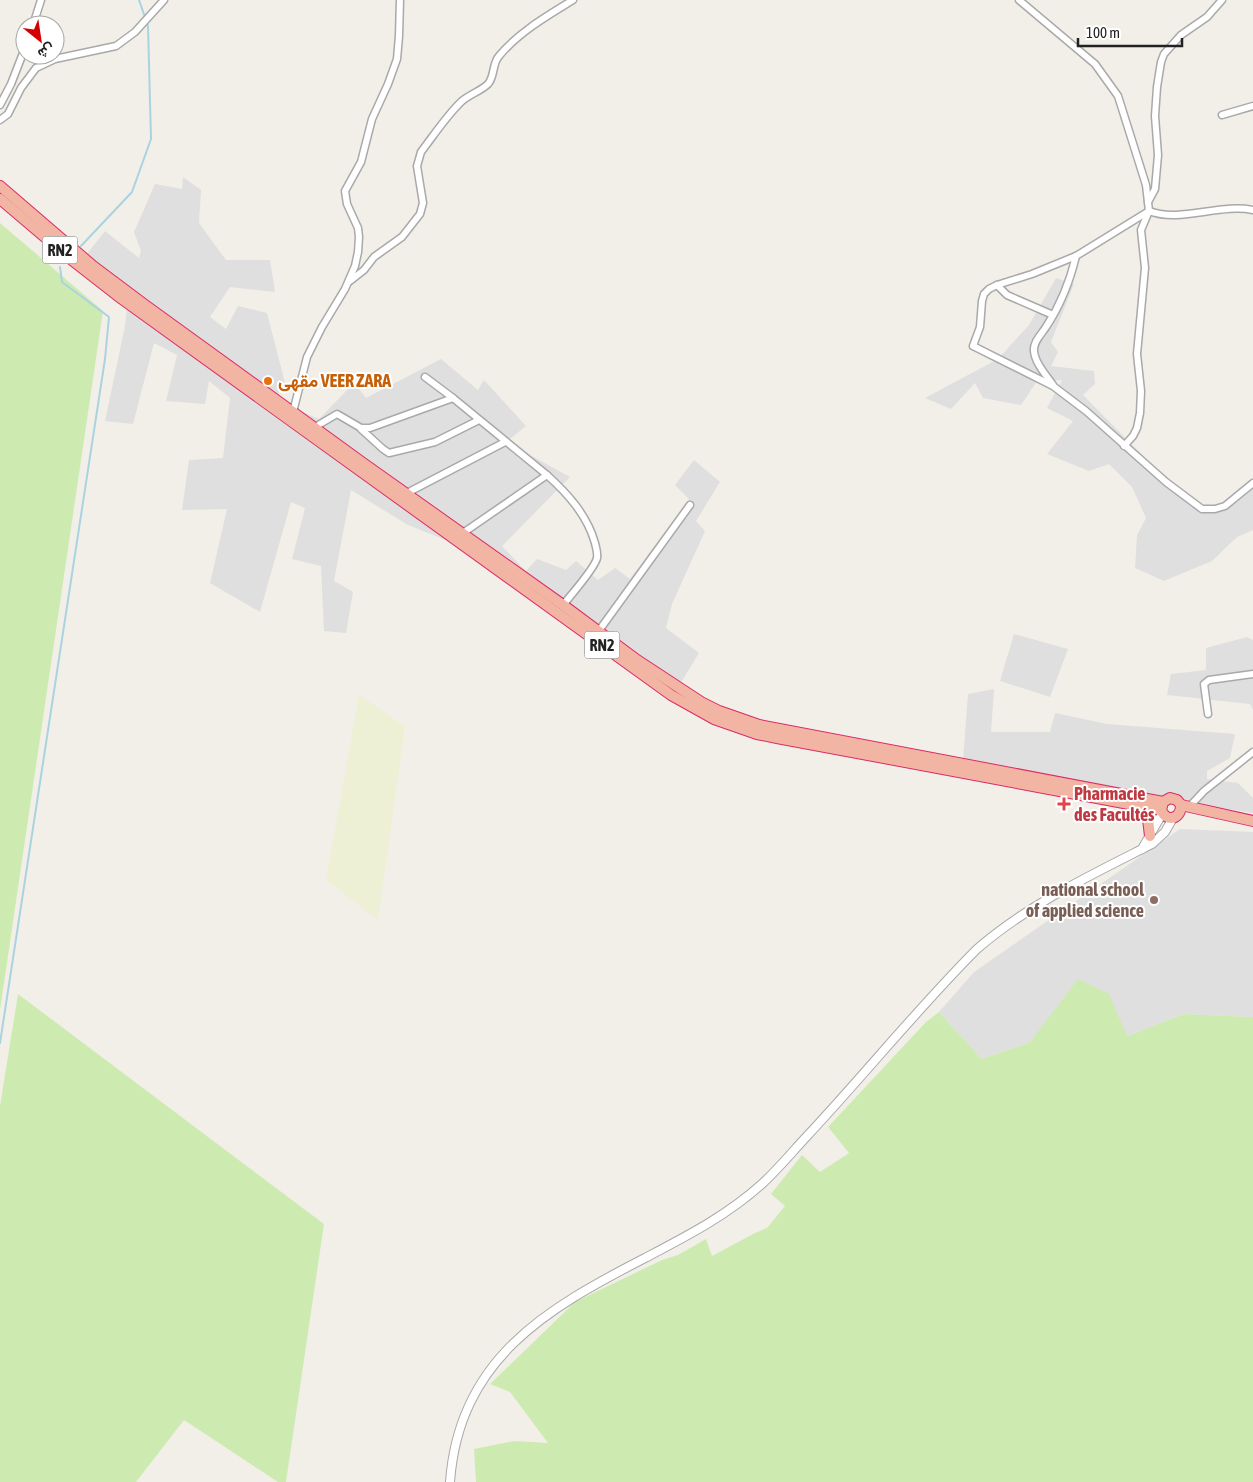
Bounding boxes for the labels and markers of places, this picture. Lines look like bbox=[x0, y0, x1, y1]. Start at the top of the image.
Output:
place label: مقهى VEER ZARA bbox=[278, 370, 391, 392]
marker: مقهى VEER ZARA bbox=[262, 375, 274, 387]
place label: Pharmacie des Facultés bbox=[1074, 783, 1155, 825]
marker: Pharmacie des Facultés bbox=[1058, 798, 1070, 810]
place label: national school of applied science bbox=[1026, 879, 1144, 921]
marker: national school of applied science bbox=[1148, 894, 1160, 906]

